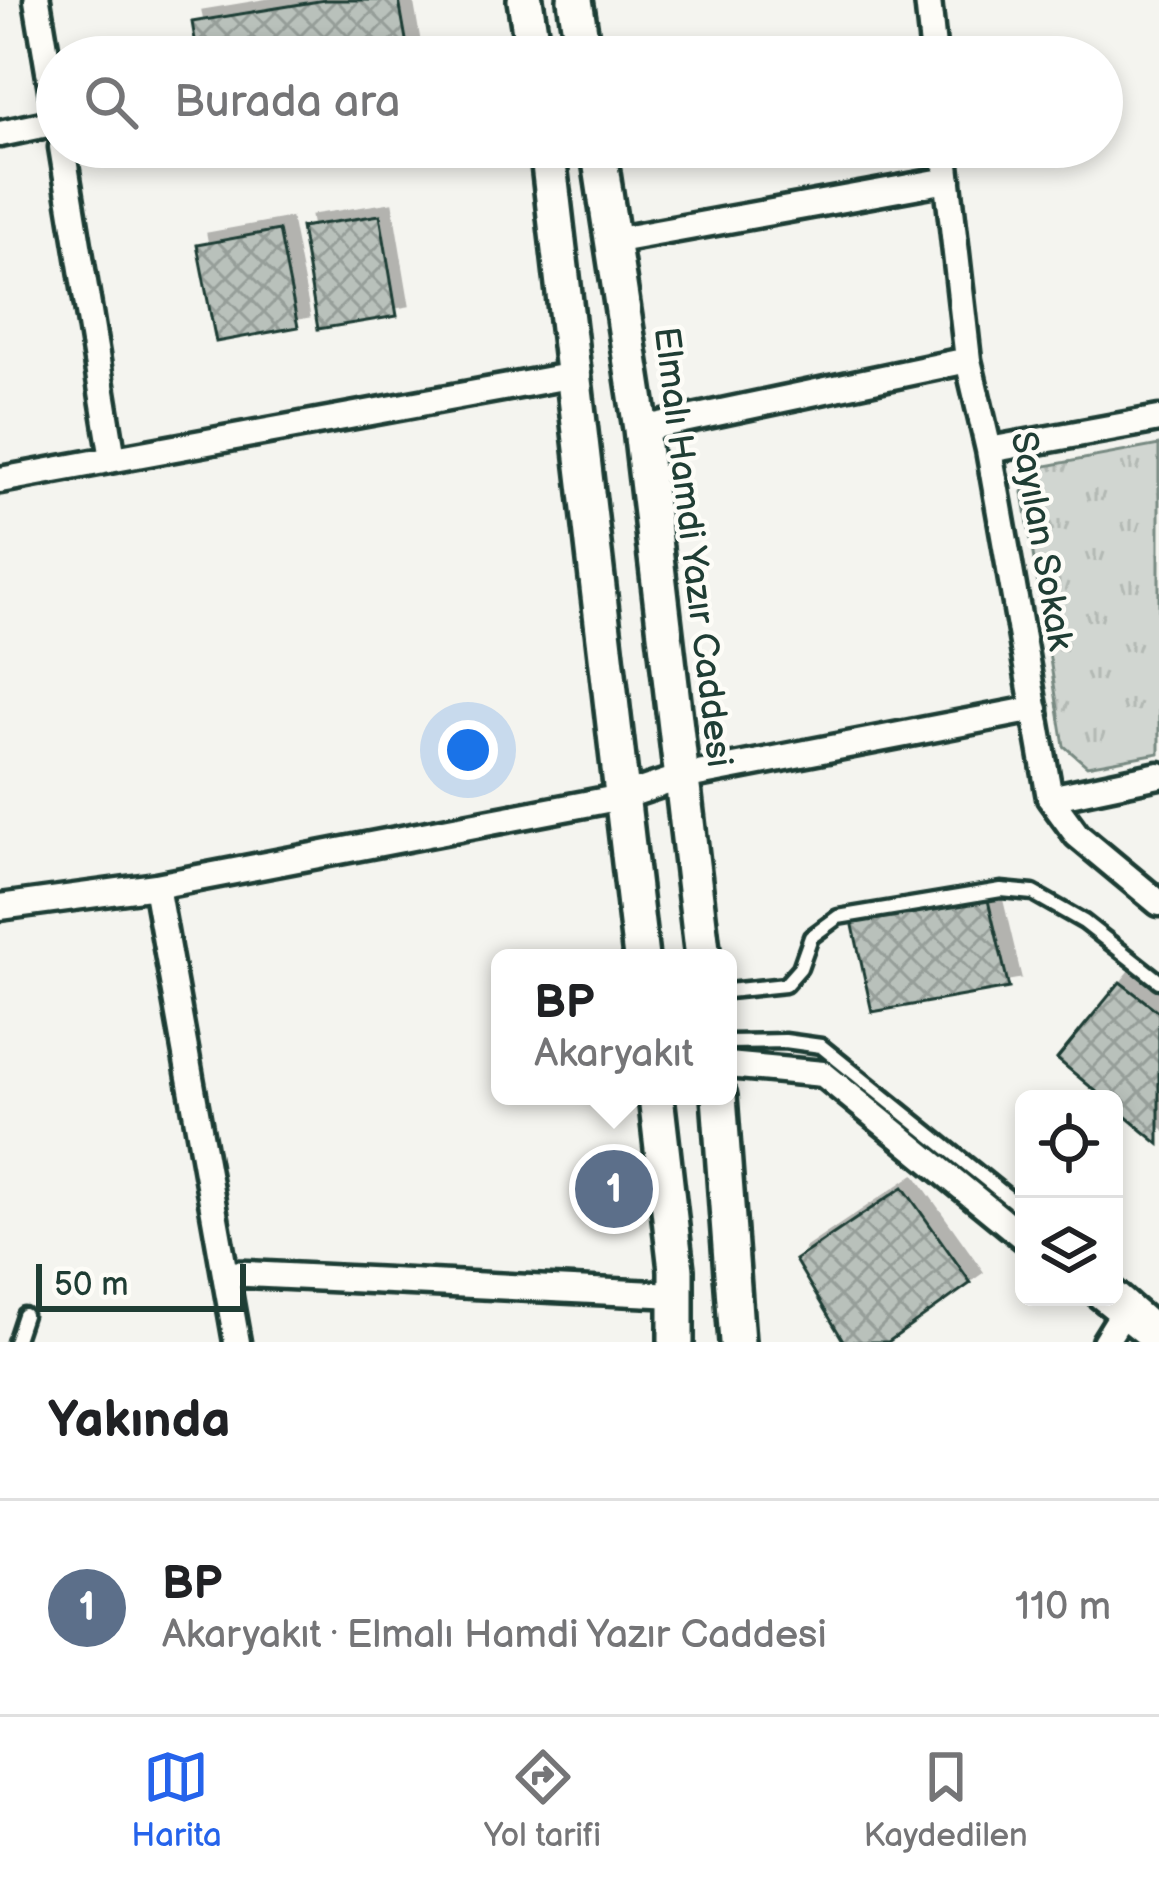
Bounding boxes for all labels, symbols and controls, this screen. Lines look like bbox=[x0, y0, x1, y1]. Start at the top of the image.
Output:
search box bbox=[36, 36, 1123, 168]
icon: search bbox=[78, 69, 144, 135]
text: Burada ara bbox=[174, 75, 400, 130]
street label: Elmalı Hamdi Yazır Caddesi bbox=[644, 325, 740, 769]
street label: Sayılan Sokak bbox=[1001, 428, 1081, 654]
your location bbox=[438, 720, 498, 780]
popup bbox=[491, 949, 737, 1105]
text: BP bbox=[534, 976, 594, 1031]
text: Akaryakıt bbox=[534, 1031, 694, 1078]
map controls bbox=[1015, 1090, 1123, 1306]
button: locate bbox=[1015, 1090, 1123, 1198]
pin: 1 bbox=[575, 1144, 653, 1234]
button: layers bbox=[1015, 1198, 1123, 1306]
scale bar bbox=[36, 1258, 246, 1311]
text: 50 m bbox=[54, 1265, 129, 1305]
text: Yakında bbox=[48, 1390, 231, 1451]
text: BP bbox=[162, 1557, 222, 1612]
text: 1 bbox=[79, 1584, 95, 1631]
text: 110 m bbox=[1015, 1584, 1111, 1631]
text: Akaryakıt · Elmalı Hamdi Yazır Caddesi bbox=[162, 1612, 827, 1659]
tab: Harita bbox=[131, 1744, 222, 1856]
tab: Yol tarifi bbox=[484, 1744, 601, 1856]
tab: Kaydedilen bbox=[864, 1744, 1028, 1856]

